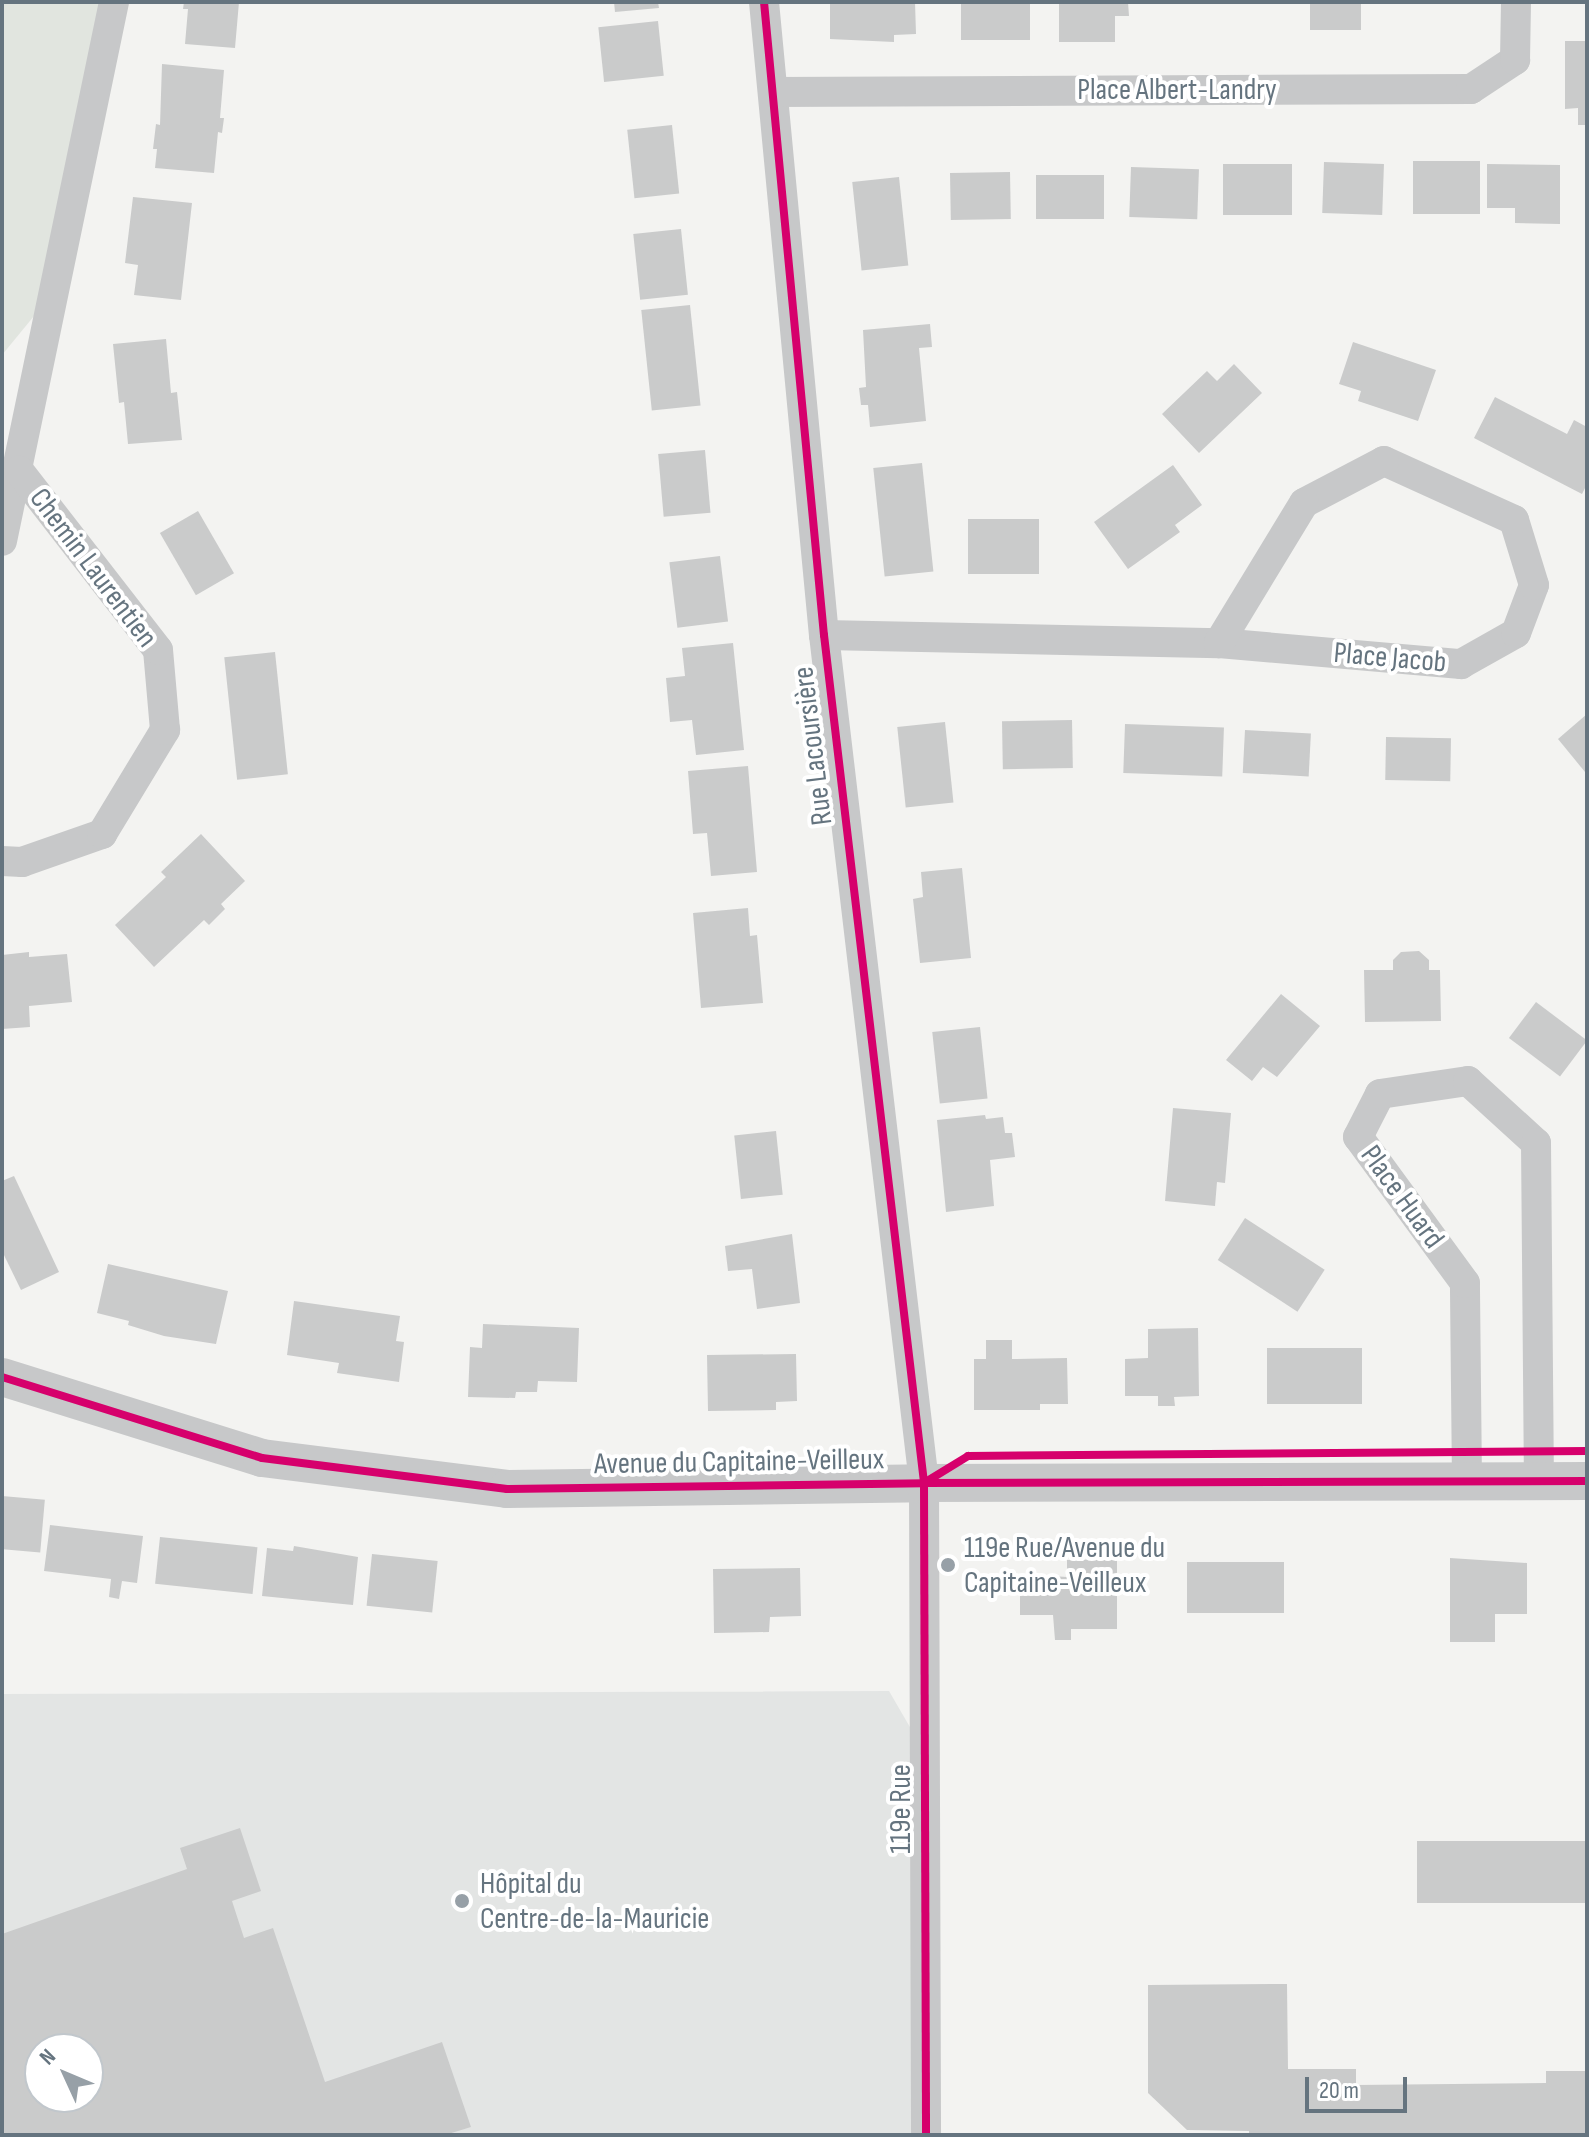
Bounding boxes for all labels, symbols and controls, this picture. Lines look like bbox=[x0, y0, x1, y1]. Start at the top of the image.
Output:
street label: Place Albert-Landry bbox=[1077, 72, 1277, 108]
street label: Chemin Laurentien bbox=[21, 481, 165, 655]
street label: Place Jacob bbox=[1332, 635, 1448, 681]
street label: Rue Lacoursière bbox=[785, 665, 841, 827]
street label: Place Huard bbox=[1353, 1138, 1451, 1256]
street label: Avenue du Capitaine-Veilleux bbox=[594, 1441, 884, 1483]
place label: 119e Rue/Avenue du Capitaine-Veilleux bbox=[964, 1530, 1165, 1600]
marker: 119e Rue/Avenue du Capitaine-Veilleux bbox=[939, 1556, 957, 1574]
street label: 119e Rue bbox=[883, 1764, 919, 1854]
place label: Hôpital du Centre-de-la-Mauricie bbox=[480, 1866, 709, 1936]
marker: Hôpital du Centre-de-la-Mauricie bbox=[451, 1890, 473, 1912]
north arrow bbox=[24, 2033, 104, 2113]
text: N bbox=[34, 2044, 62, 2071]
scale bar bbox=[1309, 2061, 1411, 2111]
text: 20 m bbox=[1319, 2076, 1359, 2105]

